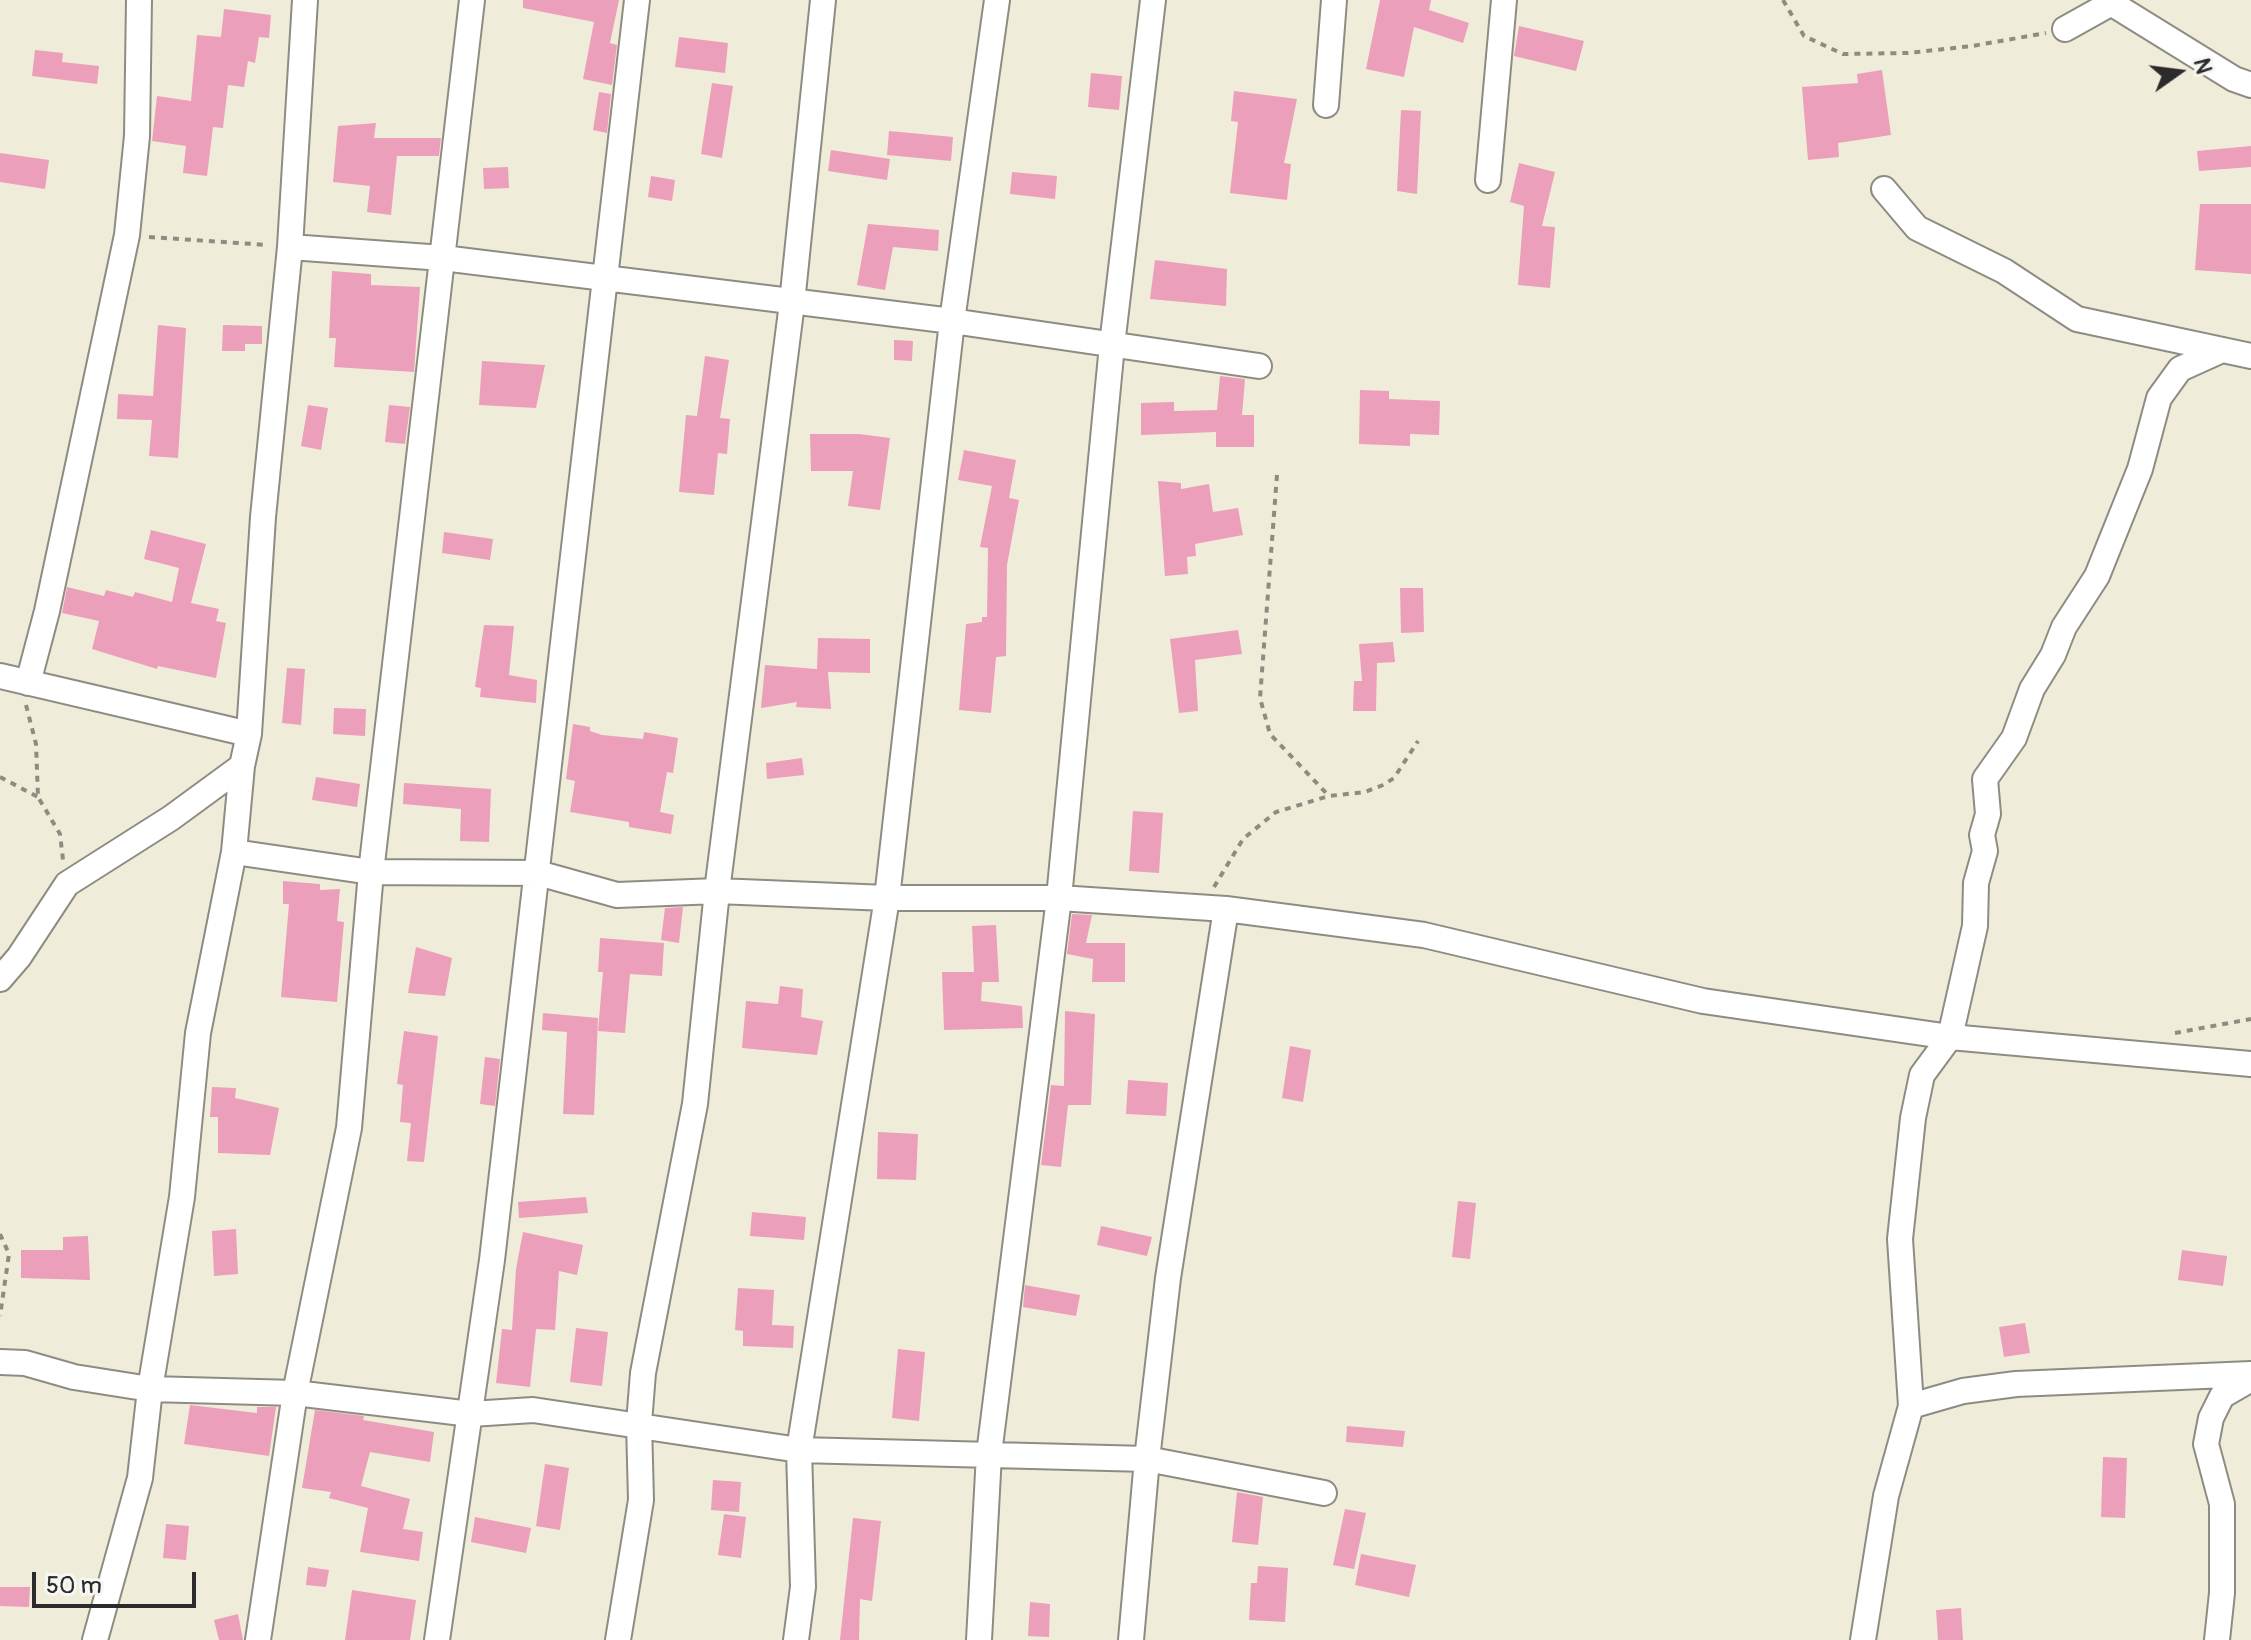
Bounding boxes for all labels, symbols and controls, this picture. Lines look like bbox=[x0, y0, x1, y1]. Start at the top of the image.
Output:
north arrow bbox=[2139, 32, 2219, 112]
text: N bbox=[2187, 56, 2218, 77]
scale bar bbox=[36, 1556, 200, 1606]
text: 50 m bbox=[46, 1571, 102, 1600]

